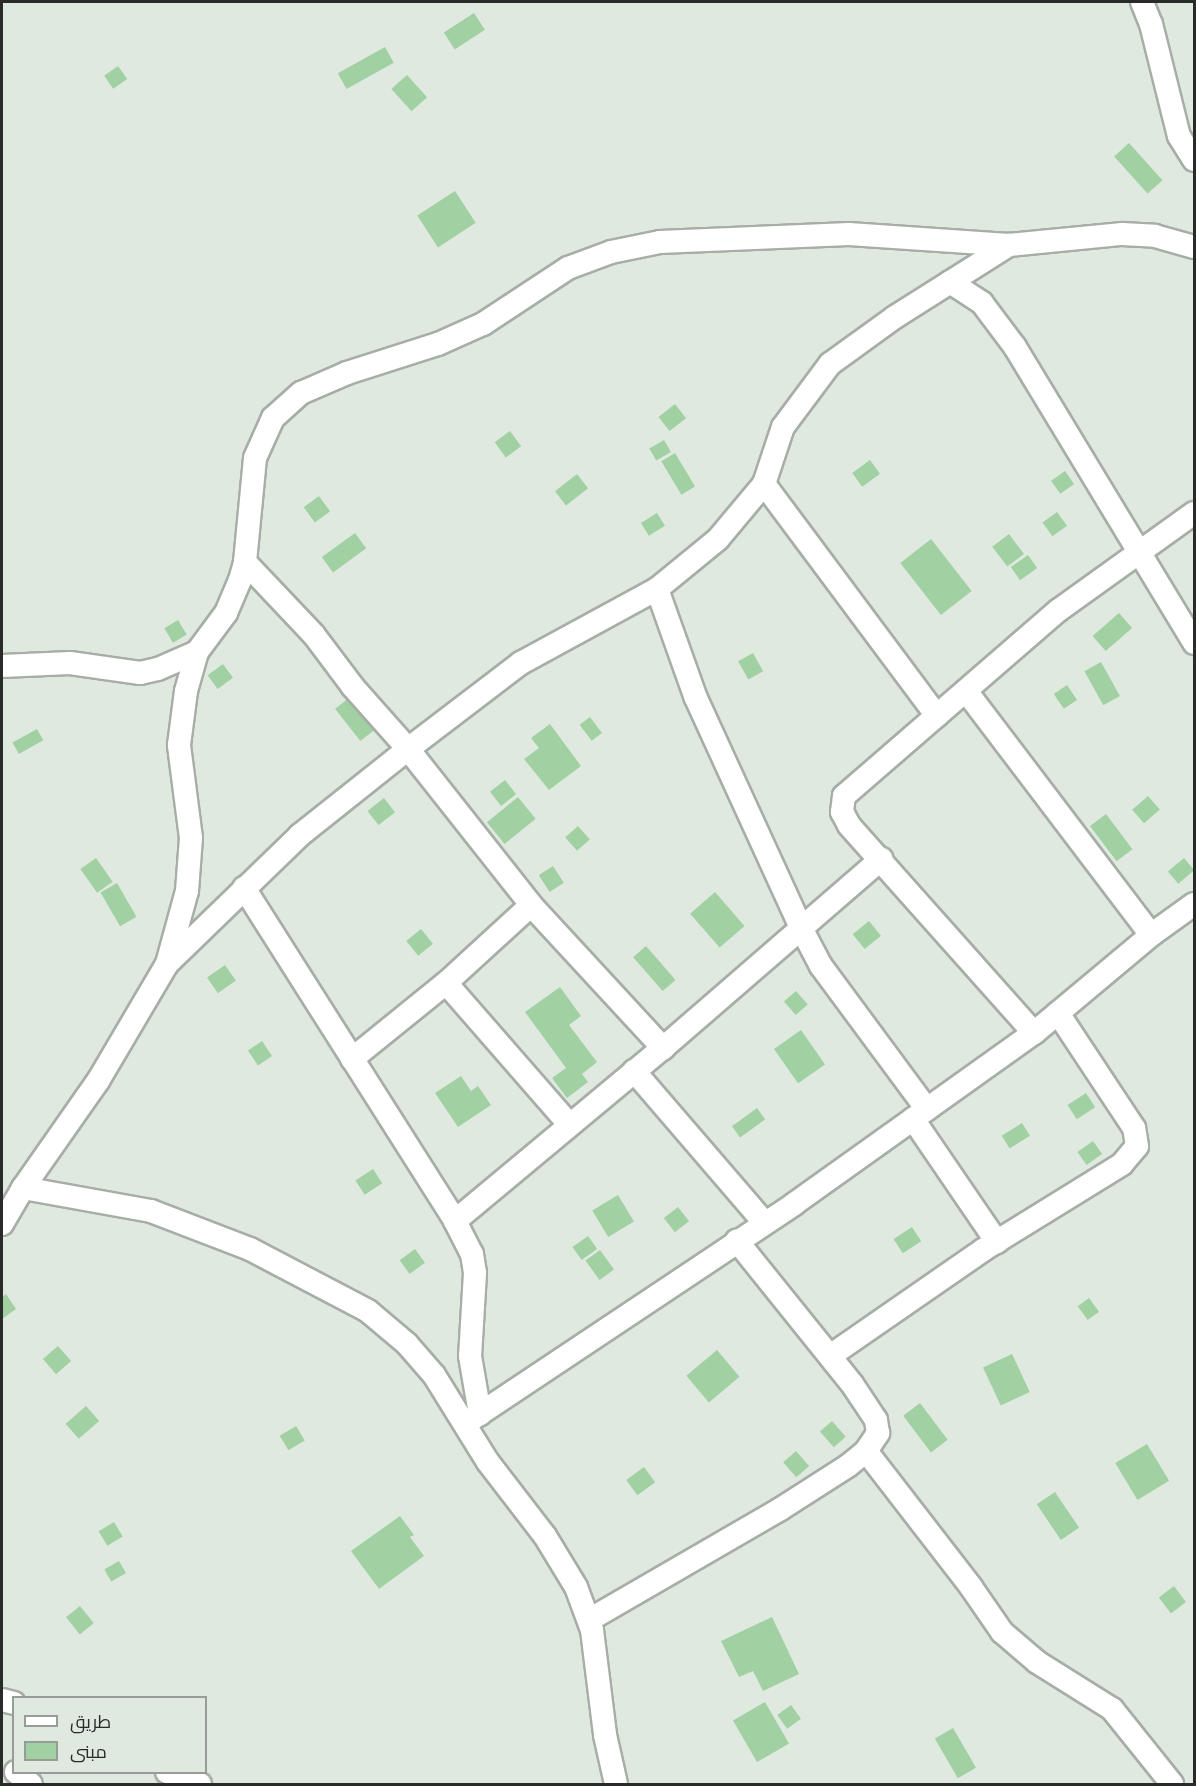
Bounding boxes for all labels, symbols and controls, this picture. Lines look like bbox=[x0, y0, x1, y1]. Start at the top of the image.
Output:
legend bbox=[12, 1696, 207, 1774]
text: طريق bbox=[70, 1705, 111, 1738]
text: مبنى bbox=[70, 1735, 107, 1768]

